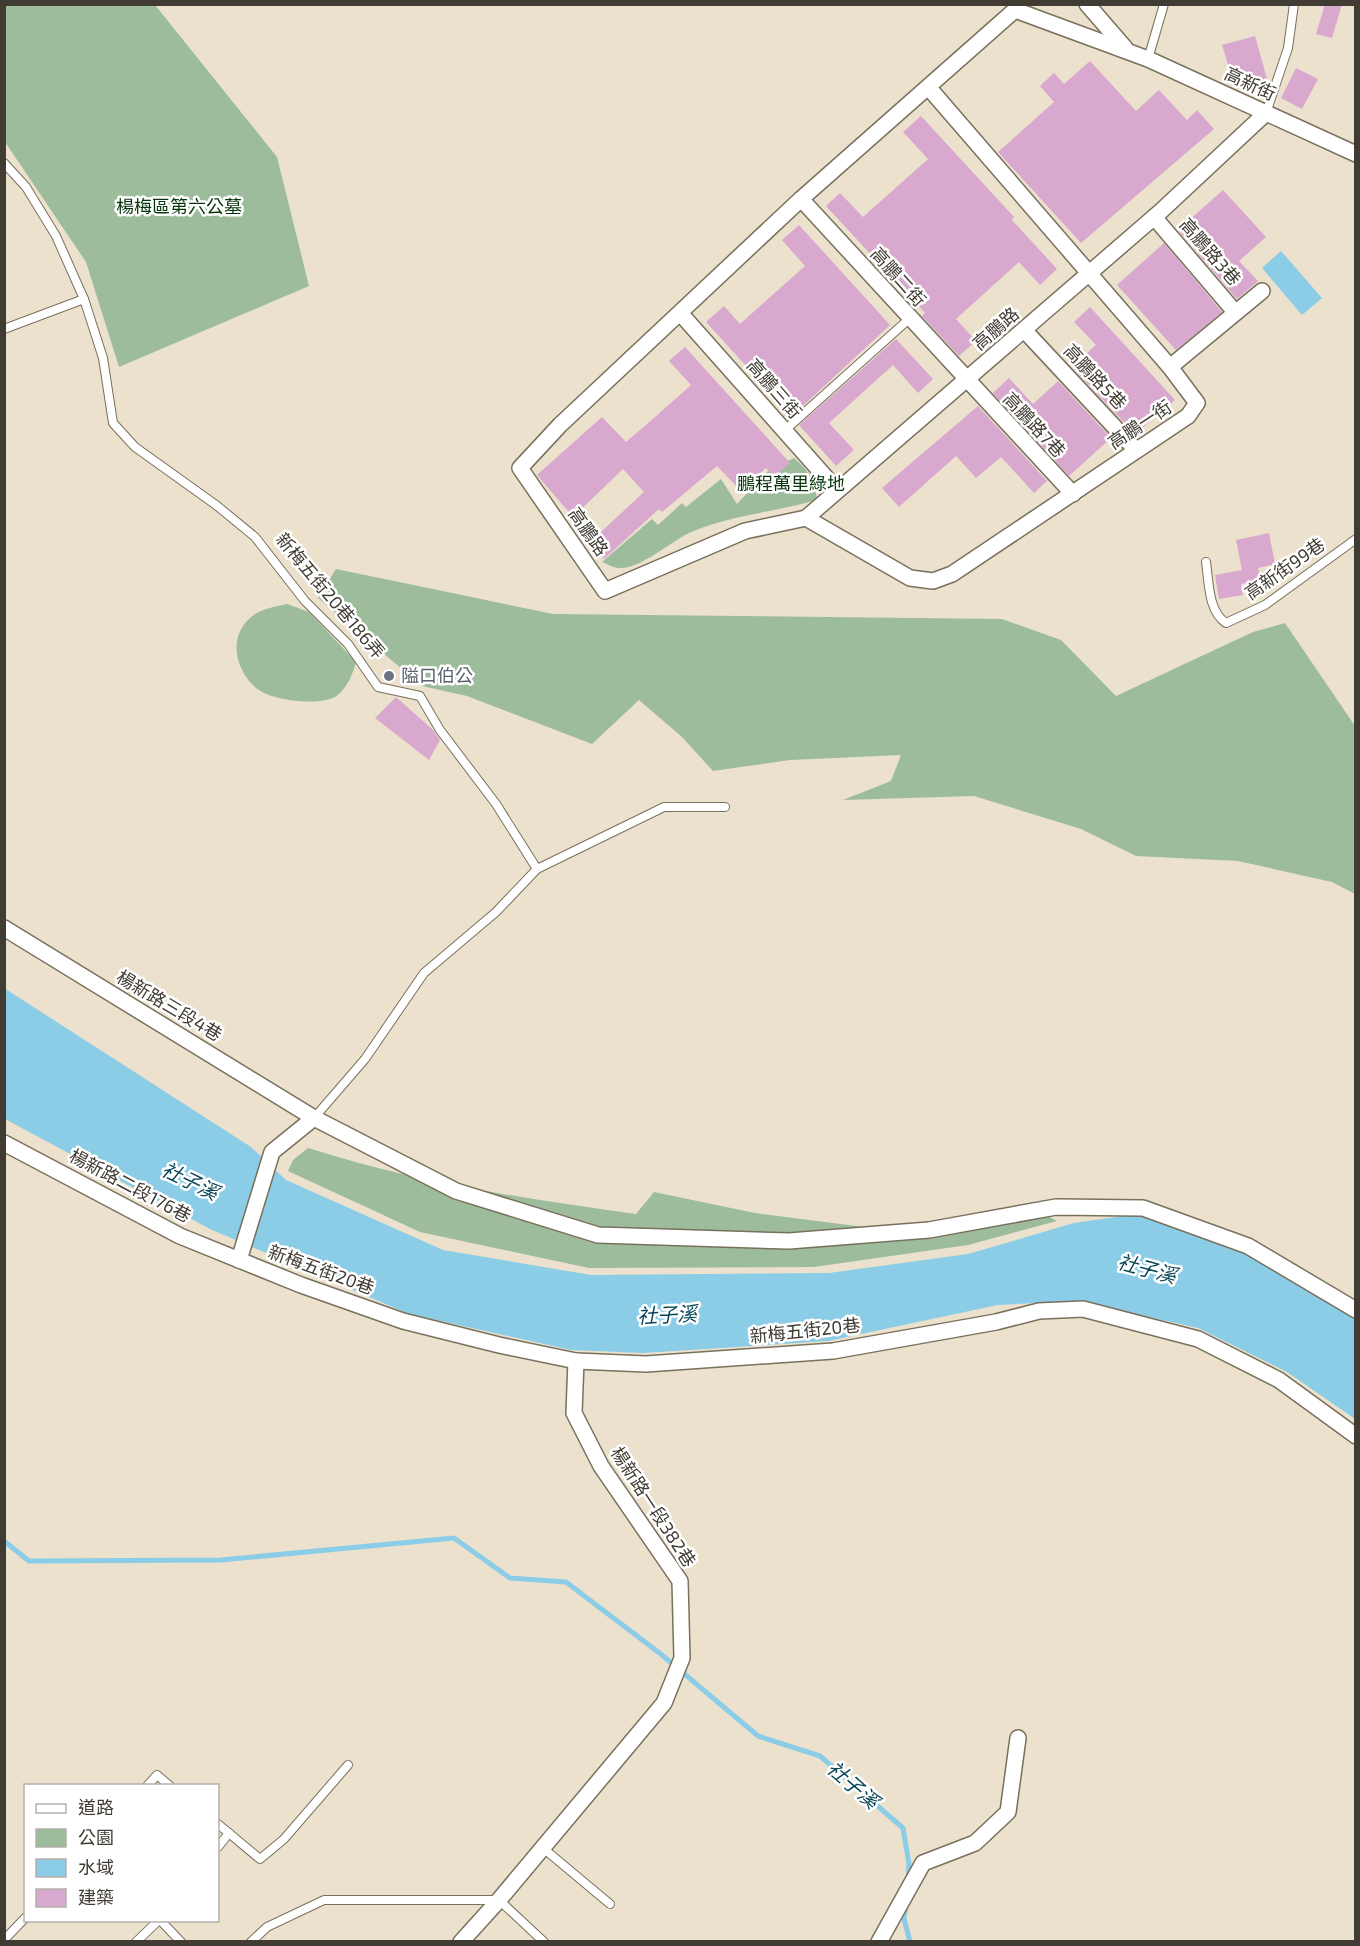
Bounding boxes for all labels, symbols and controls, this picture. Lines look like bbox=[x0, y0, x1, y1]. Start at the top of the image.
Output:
street label: 高新街 bbox=[1221, 62, 1280, 104]
park label: 楊梅區第六公墓 bbox=[116, 195, 242, 217]
street label: 高鵬路3巷 bbox=[1176, 213, 1246, 290]
street label: 高鵬二街 bbox=[866, 242, 931, 310]
street label: 高鵬路 bbox=[968, 302, 1023, 354]
street label: 高鵬路5巷 bbox=[1060, 339, 1132, 414]
street label: 高鵬三街 bbox=[743, 354, 807, 423]
street label: 高鵬路7巷 bbox=[999, 387, 1070, 462]
street label: 高鵬一街 bbox=[1103, 395, 1175, 453]
park label: 鵬程萬里綠地 bbox=[737, 472, 845, 494]
street label: 高鵬路 bbox=[564, 503, 613, 560]
street label: 新梅五街20巷186弄 bbox=[272, 528, 390, 663]
street label: 高新街99巷 bbox=[1240, 533, 1329, 604]
place label: 隘口伯公 bbox=[401, 664, 473, 686]
marker: 隘口伯公 bbox=[382, 669, 396, 683]
street label: 楊新路三段4巷 bbox=[113, 965, 226, 1045]
street label: 楊新路二段176巷 bbox=[66, 1144, 195, 1226]
water label: 社子溪 bbox=[158, 1156, 225, 1205]
street label: 新梅五街20巷 bbox=[265, 1240, 377, 1298]
water label: 社子溪 bbox=[1115, 1249, 1182, 1288]
water label: 社子溪 bbox=[636, 1300, 701, 1328]
street label: 新梅五街20巷 bbox=[749, 1313, 861, 1347]
street label: 楊新路一段382巷 bbox=[607, 1442, 701, 1571]
water label: 社子溪 bbox=[823, 1756, 886, 1815]
legend bbox=[24, 1784, 219, 1922]
text: 道路 bbox=[78, 1796, 114, 1818]
text: 公園 bbox=[78, 1826, 114, 1848]
text: 水域 bbox=[78, 1856, 114, 1878]
text: 建築 bbox=[78, 1886, 114, 1908]

